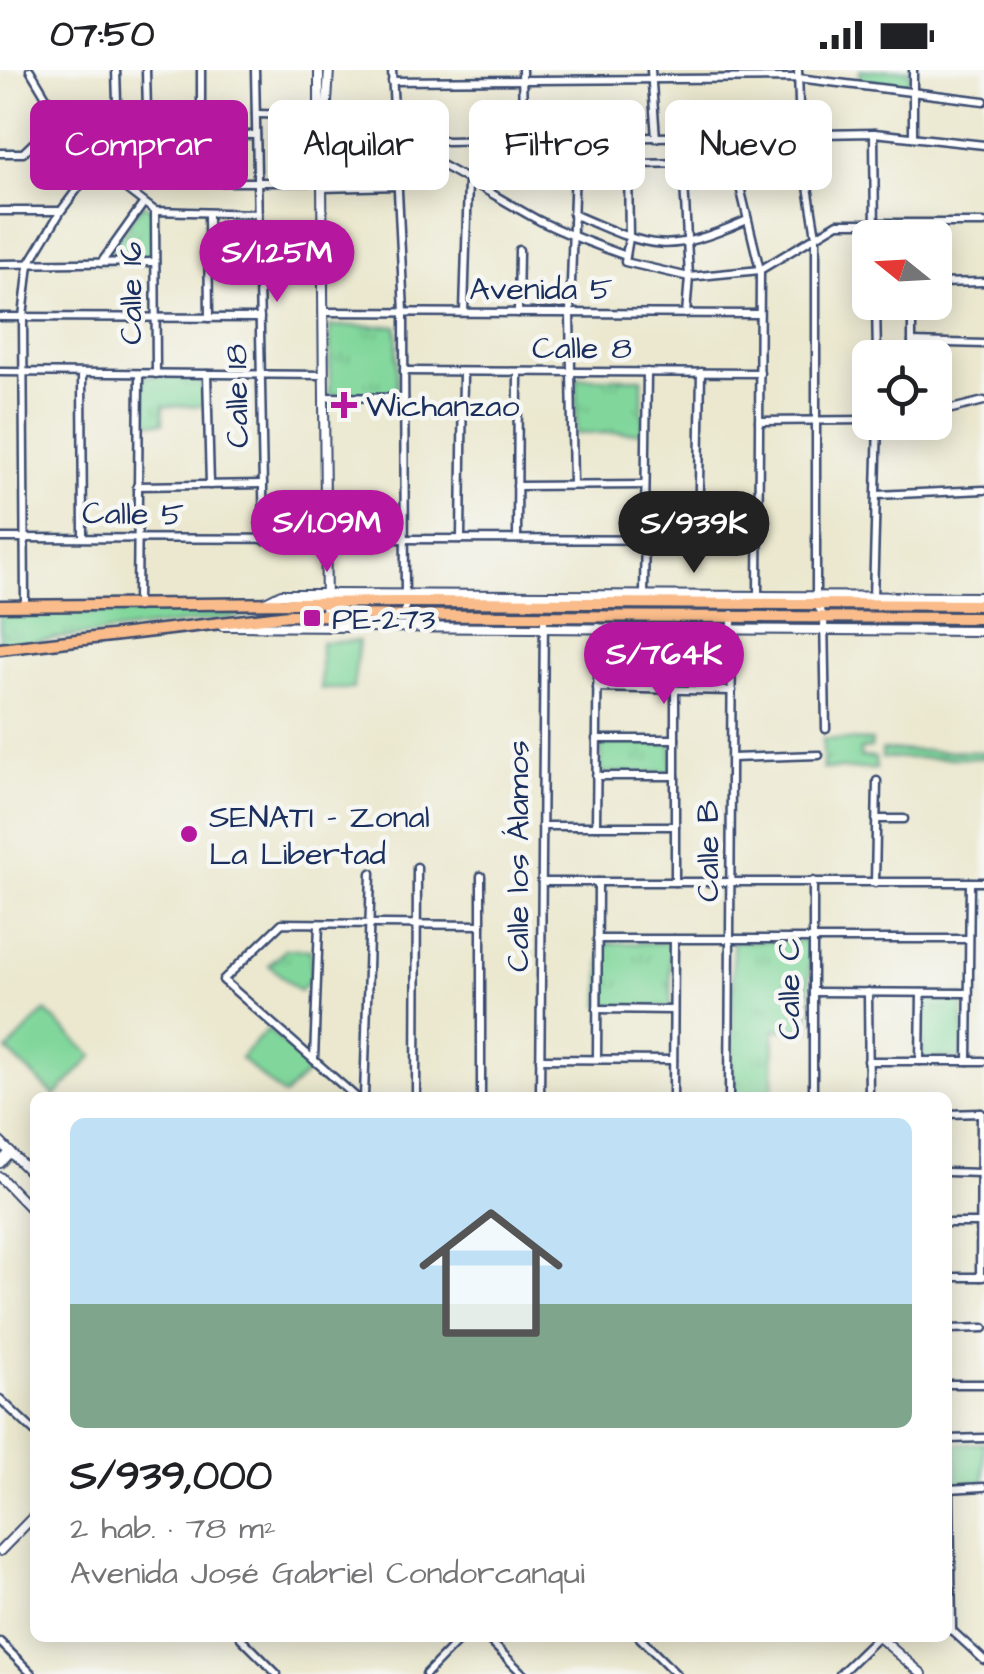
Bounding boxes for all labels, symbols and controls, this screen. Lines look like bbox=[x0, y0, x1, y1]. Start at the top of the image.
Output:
text: 07:50 bbox=[50, 9, 155, 61]
chip: Comprar bbox=[30, 100, 248, 190]
chip: Alquilar bbox=[268, 100, 449, 190]
chip: Filtros bbox=[469, 100, 645, 190]
chip: Nuevo bbox=[665, 100, 832, 190]
pin: S/1.25M bbox=[185, 220, 369, 305]
north arrow bbox=[852, 220, 952, 320]
map controls bbox=[852, 220, 952, 440]
text: S/1.25M bbox=[221, 230, 333, 275]
street label: Calle 16 bbox=[109, 241, 154, 345]
street label: Avenida 5 bbox=[469, 267, 613, 312]
street label: Calle 8 bbox=[532, 326, 632, 371]
button: locate bbox=[852, 340, 952, 440]
street label: Calle 18 bbox=[214, 344, 261, 448]
place label: Wichanzao bbox=[366, 384, 519, 429]
marker: Wichanzao bbox=[331, 392, 357, 418]
pin: S/1.09M bbox=[235, 490, 419, 575]
street label: Calle 5 bbox=[82, 491, 185, 538]
pin: S/939K bbox=[613, 491, 775, 576]
text: S/1.09M bbox=[273, 500, 381, 545]
text: S/939K bbox=[640, 501, 748, 546]
place label: PE-273 bbox=[332, 597, 436, 642]
marker: PE-273 bbox=[301, 607, 323, 629]
pin: S/764K bbox=[583, 622, 745, 707]
text: S/764K bbox=[606, 632, 722, 677]
street label: Calle los Álamos bbox=[496, 740, 541, 972]
place label: SENATI - Zonal La Libertad bbox=[209, 795, 430, 877]
street label: Calle B bbox=[686, 800, 731, 902]
marker: SENATI - Zonal La Libertad bbox=[178, 823, 200, 845]
street label: Calle C bbox=[767, 938, 812, 1040]
icon: home bbox=[401, 1183, 581, 1363]
text: S/939,000 bbox=[70, 1448, 272, 1506]
text: 2 hab. · 78 m² bbox=[70, 1506, 276, 1551]
text: Avenida José Gabriel Condorcanqui bbox=[70, 1551, 585, 1596]

